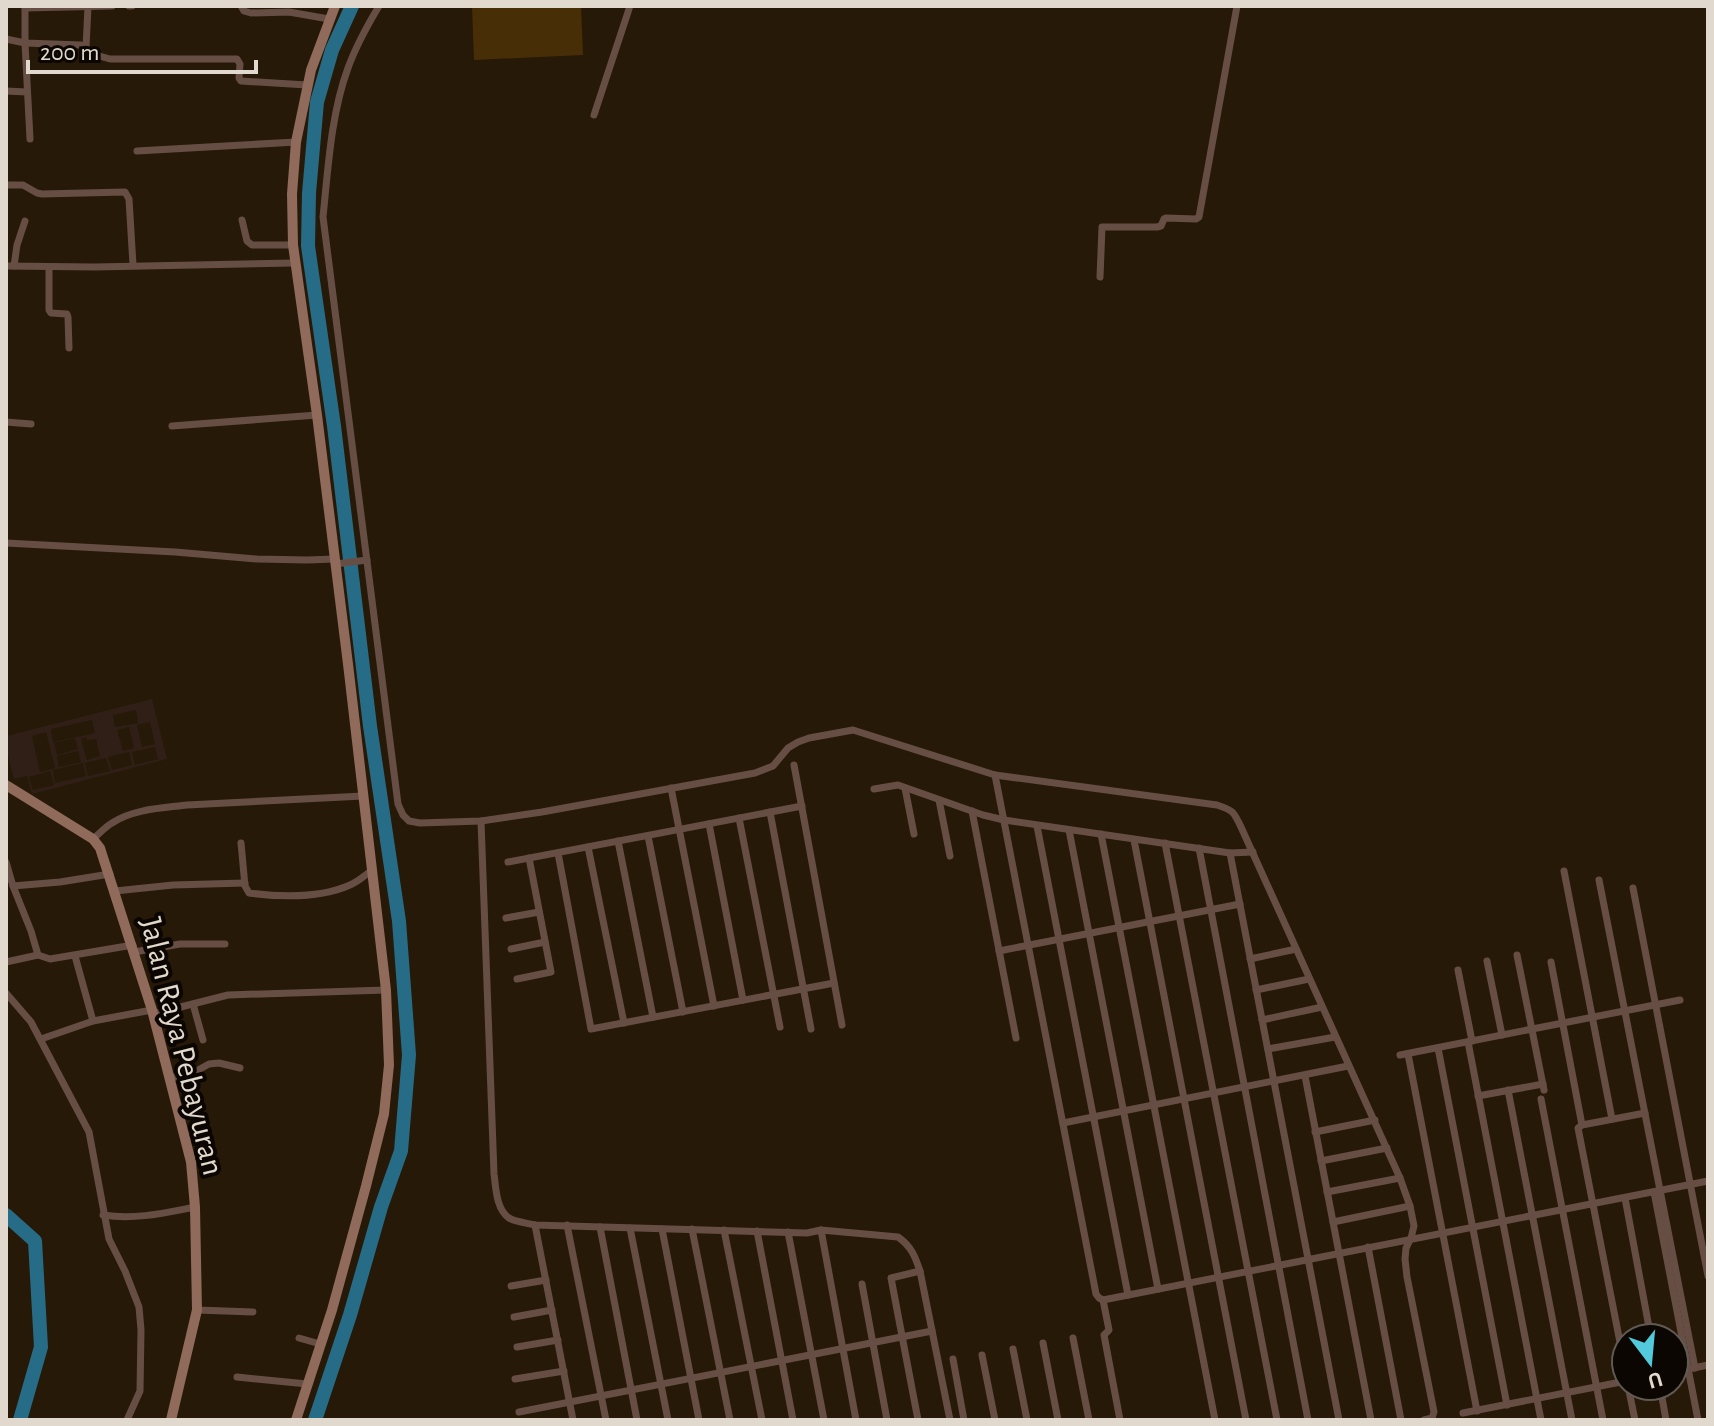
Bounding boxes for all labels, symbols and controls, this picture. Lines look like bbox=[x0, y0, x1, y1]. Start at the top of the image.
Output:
scale bar bbox=[28, 24, 256, 74]
text: 200 m bbox=[40, 41, 99, 65]
street label: Jalan Raya Pebayuran bbox=[135, 914, 230, 1178]
north arrow bbox=[1610, 1322, 1690, 1402]
text: U bbox=[1645, 1368, 1665, 1393]

